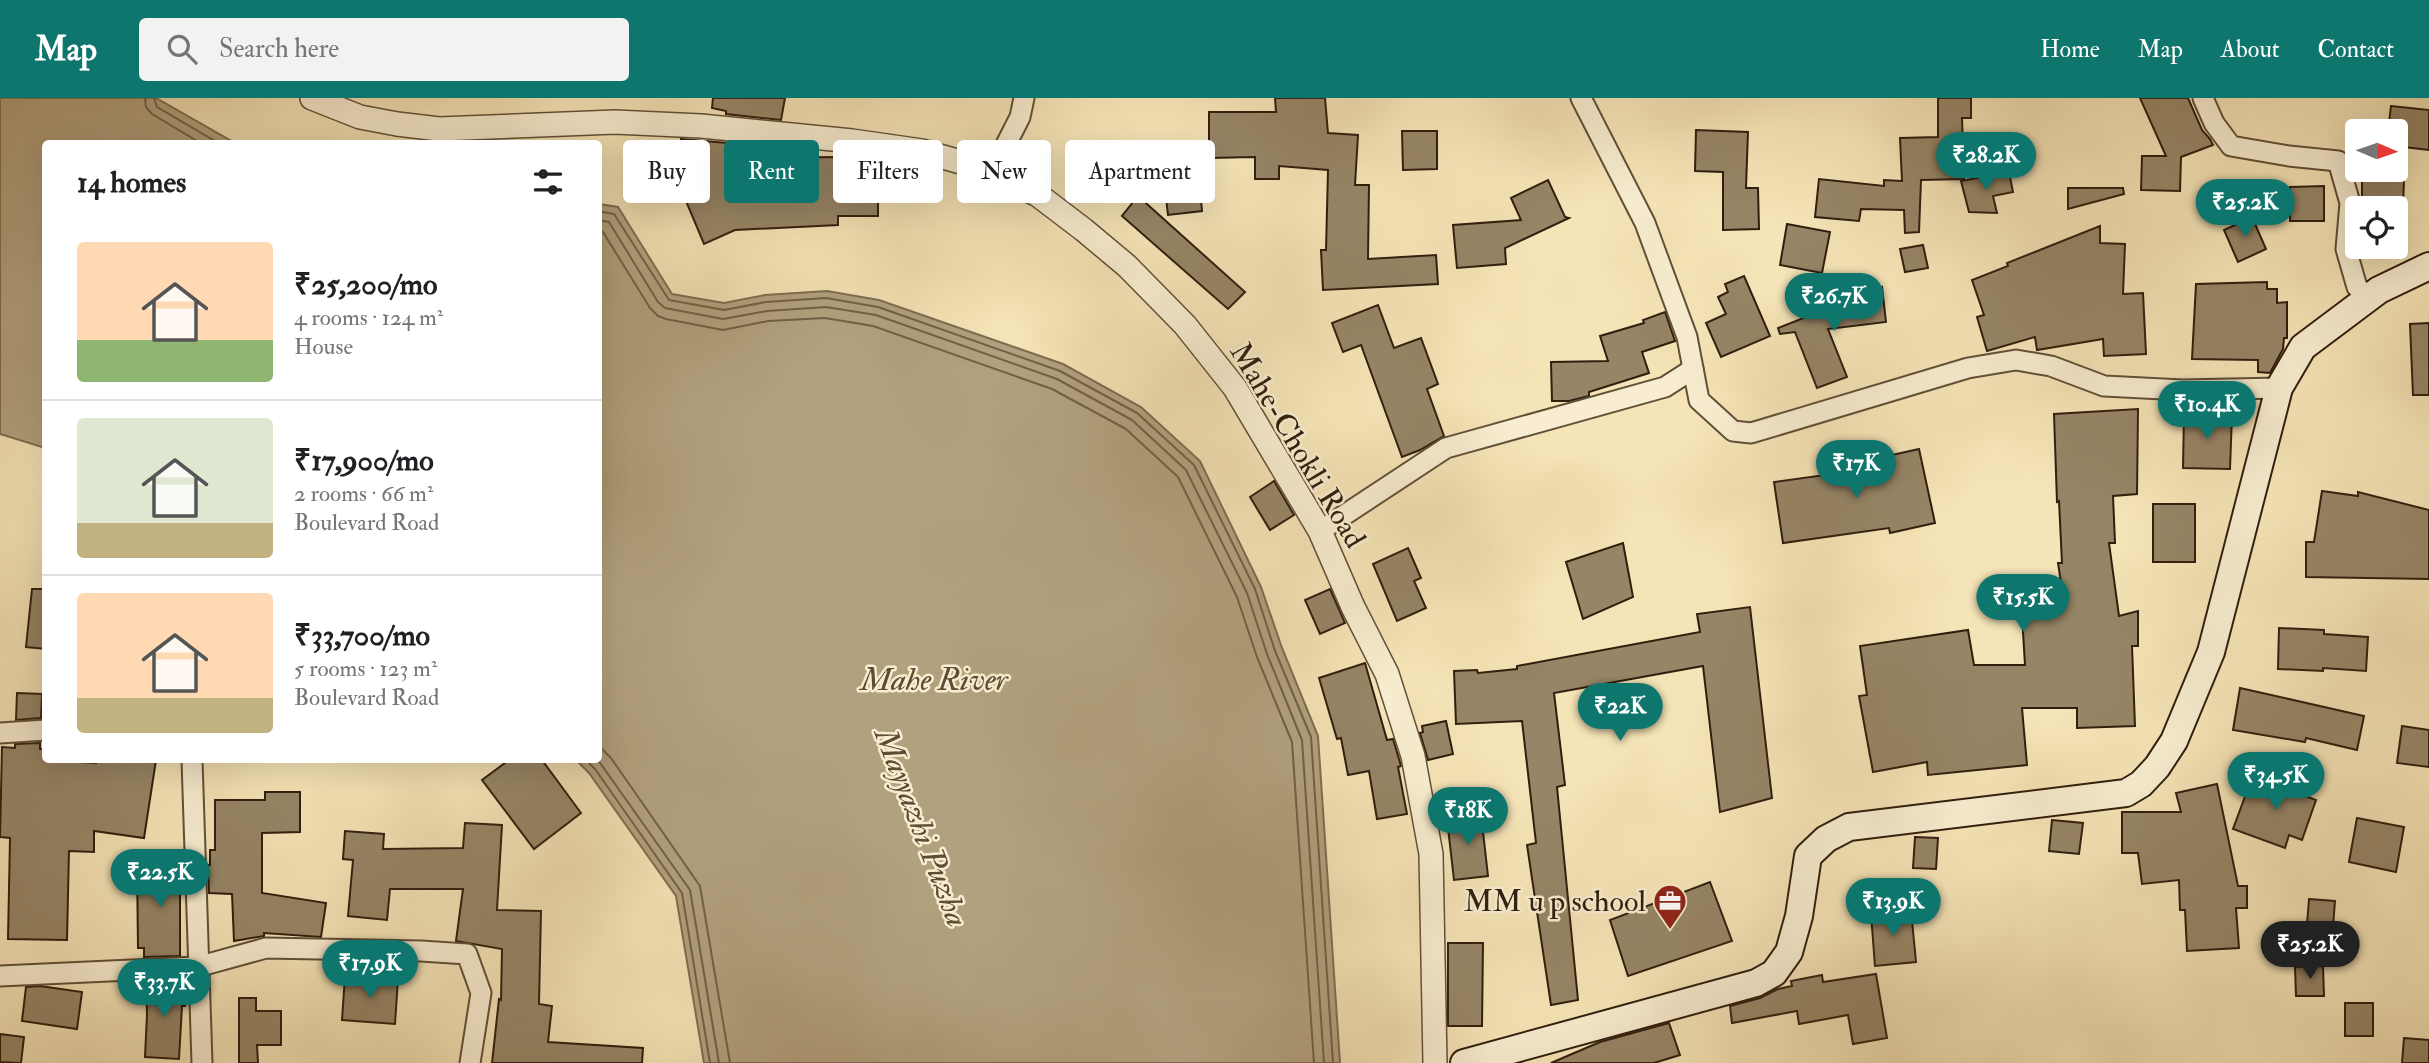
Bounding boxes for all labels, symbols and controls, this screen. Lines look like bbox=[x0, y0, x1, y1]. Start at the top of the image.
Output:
search box bbox=[139, 18, 629, 81]
text: Map bbox=[35, 29, 97, 70]
icon: search bbox=[163, 30, 201, 68]
text: Search here bbox=[219, 33, 339, 65]
text: Home bbox=[2040, 34, 2100, 65]
text: Map bbox=[2138, 34, 2183, 65]
text: About bbox=[2221, 34, 2280, 65]
text: Contact bbox=[2318, 34, 2394, 65]
north arrow bbox=[2345, 119, 2408, 182]
map controls bbox=[2345, 119, 2408, 259]
pin: ₹28.2K bbox=[1929, 132, 2043, 192]
chip: Buy bbox=[623, 140, 710, 203]
chip: Rent bbox=[724, 140, 819, 203]
chip: Filters bbox=[833, 140, 943, 203]
chip: New bbox=[957, 140, 1051, 203]
chip: Apartment bbox=[1065, 140, 1215, 203]
text: ₹28.2K bbox=[1952, 140, 2020, 169]
icon: filters bbox=[529, 163, 567, 201]
text: 14 homes bbox=[77, 164, 186, 201]
pin: ₹25.2K bbox=[2188, 180, 2302, 239]
text: ₹25.2K bbox=[2212, 187, 2278, 216]
button: locate bbox=[2345, 196, 2408, 259]
text: ₹25,200/mo bbox=[294, 266, 437, 303]
icon: home bbox=[133, 270, 217, 354]
pin: ₹26.7K bbox=[1777, 274, 1891, 333]
text: ₹26.7K bbox=[1801, 281, 1867, 310]
text: 4 rooms · 124 m² bbox=[294, 303, 443, 332]
text: House bbox=[294, 332, 353, 361]
street label: Mahe-Chokli Road bbox=[1222, 336, 1374, 555]
pin: ₹10.4K bbox=[2150, 382, 2264, 441]
text: ₹10.4K bbox=[2174, 389, 2240, 418]
pin: ₹17K bbox=[1815, 440, 1897, 500]
text: ₹17,900/mo bbox=[294, 442, 434, 479]
icon: home bbox=[133, 446, 217, 530]
text: ₹17K bbox=[1832, 448, 1880, 477]
text: 2 rooms · 66 m² bbox=[294, 479, 433, 508]
text: Boulevard Road bbox=[294, 508, 439, 537]
pin: ₹15.5K bbox=[1966, 574, 2080, 634]
text: ₹15.5K bbox=[1992, 582, 2054, 611]
text: ₹33,700/mo bbox=[294, 617, 430, 654]
icon: home bbox=[133, 621, 217, 705]
text: 5 rooms · 123 m² bbox=[294, 654, 437, 683]
water label: Mahe River bbox=[859, 660, 1010, 700]
text: Boulevard Road bbox=[294, 683, 439, 712]
pin: ₹22K bbox=[1579, 684, 1661, 743]
text: ₹22K bbox=[1594, 691, 1646, 720]
water label: Mayyazhi Puzha bbox=[864, 720, 977, 932]
pin: ₹34.5K bbox=[2219, 752, 2333, 812]
text: ₹34.5K bbox=[2243, 760, 2309, 789]
pin: ₹18K bbox=[1427, 788, 1509, 847]
text: ₹18K bbox=[1444, 795, 1492, 824]
pin: ₹22.5K bbox=[103, 850, 217, 909]
text: ₹22.5K bbox=[127, 857, 193, 886]
pin: ₹13.9K bbox=[1836, 878, 1950, 938]
office icon: MM u p school bbox=[1651, 882, 1689, 931]
place label: MM u p school bbox=[1464, 883, 1646, 920]
text: ₹13.9K bbox=[1862, 886, 1924, 915]
pin: ₹25.2K bbox=[2253, 922, 2367, 981]
text: ₹25.2K bbox=[2277, 929, 2343, 958]
pin: ₹17.9K bbox=[313, 940, 427, 1000]
text: ₹17.9K bbox=[338, 948, 402, 977]
pin: ₹33.7K bbox=[107, 960, 221, 1019]
text: ₹33.7K bbox=[133, 967, 195, 996]

